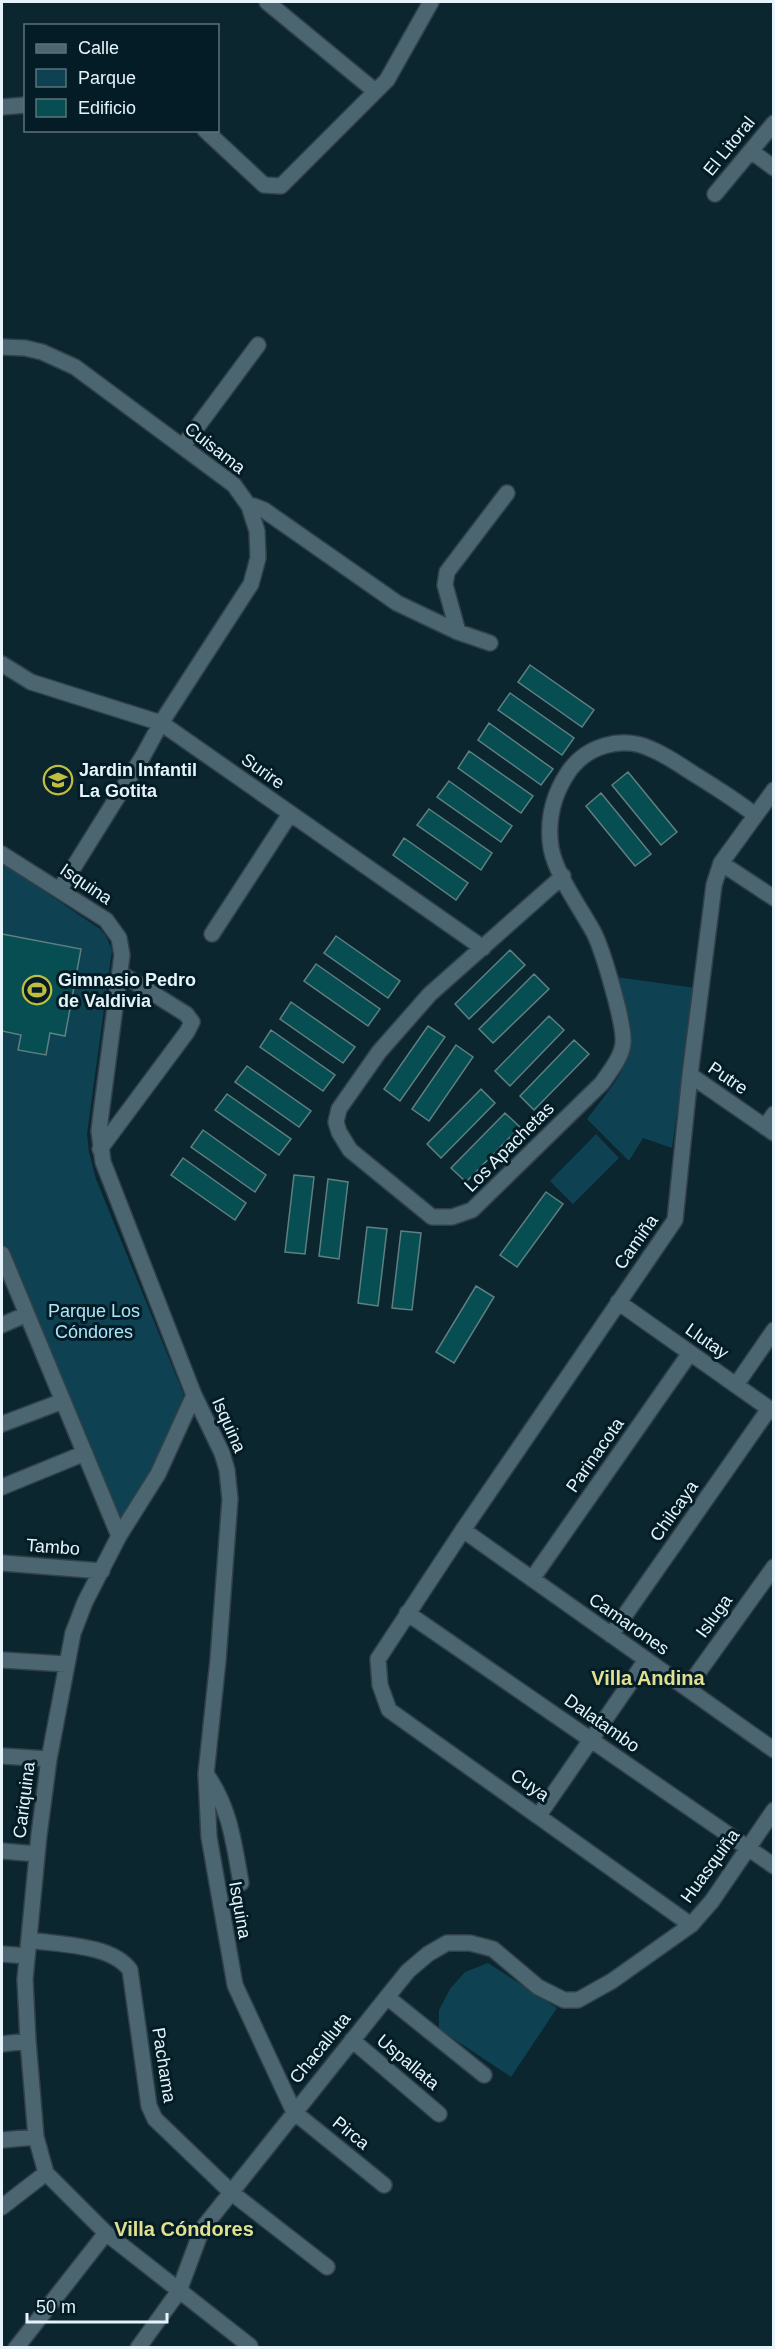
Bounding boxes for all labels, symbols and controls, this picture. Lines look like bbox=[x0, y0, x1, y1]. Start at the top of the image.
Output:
legend bbox=[24, 24, 219, 132]
text: Calle bbox=[78, 38, 119, 58]
text: Parque bbox=[78, 68, 136, 88]
text: Edificio bbox=[78, 98, 136, 118]
street label: El Litoral bbox=[699, 112, 759, 180]
street label: Cuisama bbox=[181, 418, 250, 478]
street label: Surire bbox=[238, 749, 288, 793]
place label: Jardin Infantil La Gotita bbox=[79, 760, 197, 801]
school or university icon: Jardin Infantil La Gotita bbox=[42, 764, 74, 796]
street label: Isquina bbox=[56, 859, 116, 909]
place label: Gimnasio Pedro de Valdivia bbox=[58, 970, 196, 1011]
sports icon: Gimnasio Pedro de Valdivia bbox=[21, 974, 53, 1006]
street label: Putre bbox=[705, 1058, 751, 1098]
street label: Los Apachetas bbox=[460, 1098, 558, 1196]
street label: Camiña bbox=[610, 1210, 663, 1273]
park label: Parque Los Cóndores bbox=[48, 1301, 140, 1342]
street label: Llutay bbox=[682, 1319, 732, 1363]
street label: Isquina bbox=[208, 1394, 250, 1456]
street label: Parinacota bbox=[562, 1413, 628, 1496]
street label: Chilcaya bbox=[646, 1476, 703, 1545]
street label: Tambo bbox=[25, 1535, 81, 1559]
street label: Camarones bbox=[585, 1589, 673, 1659]
street label: Isluga bbox=[692, 1590, 737, 1641]
district label: Villa Andina bbox=[591, 1667, 706, 1689]
street label: Dalatambo bbox=[561, 1690, 643, 1756]
street label: Cariquina bbox=[9, 1760, 39, 1839]
street label: Cuya bbox=[507, 1765, 554, 1806]
street label: Huasquiña bbox=[677, 1825, 744, 1907]
street label: Isquina bbox=[225, 1880, 255, 1941]
street label: Chacalluta bbox=[285, 2008, 355, 2087]
street label: Pachama bbox=[148, 2026, 180, 2105]
street label: Uspallata bbox=[373, 2030, 444, 2094]
street label: Pirca bbox=[329, 2112, 374, 2154]
district label: Villa Cóndores bbox=[114, 2218, 254, 2240]
scale bar bbox=[27, 2286, 166, 2324]
text: 50 m bbox=[36, 2297, 76, 2317]

